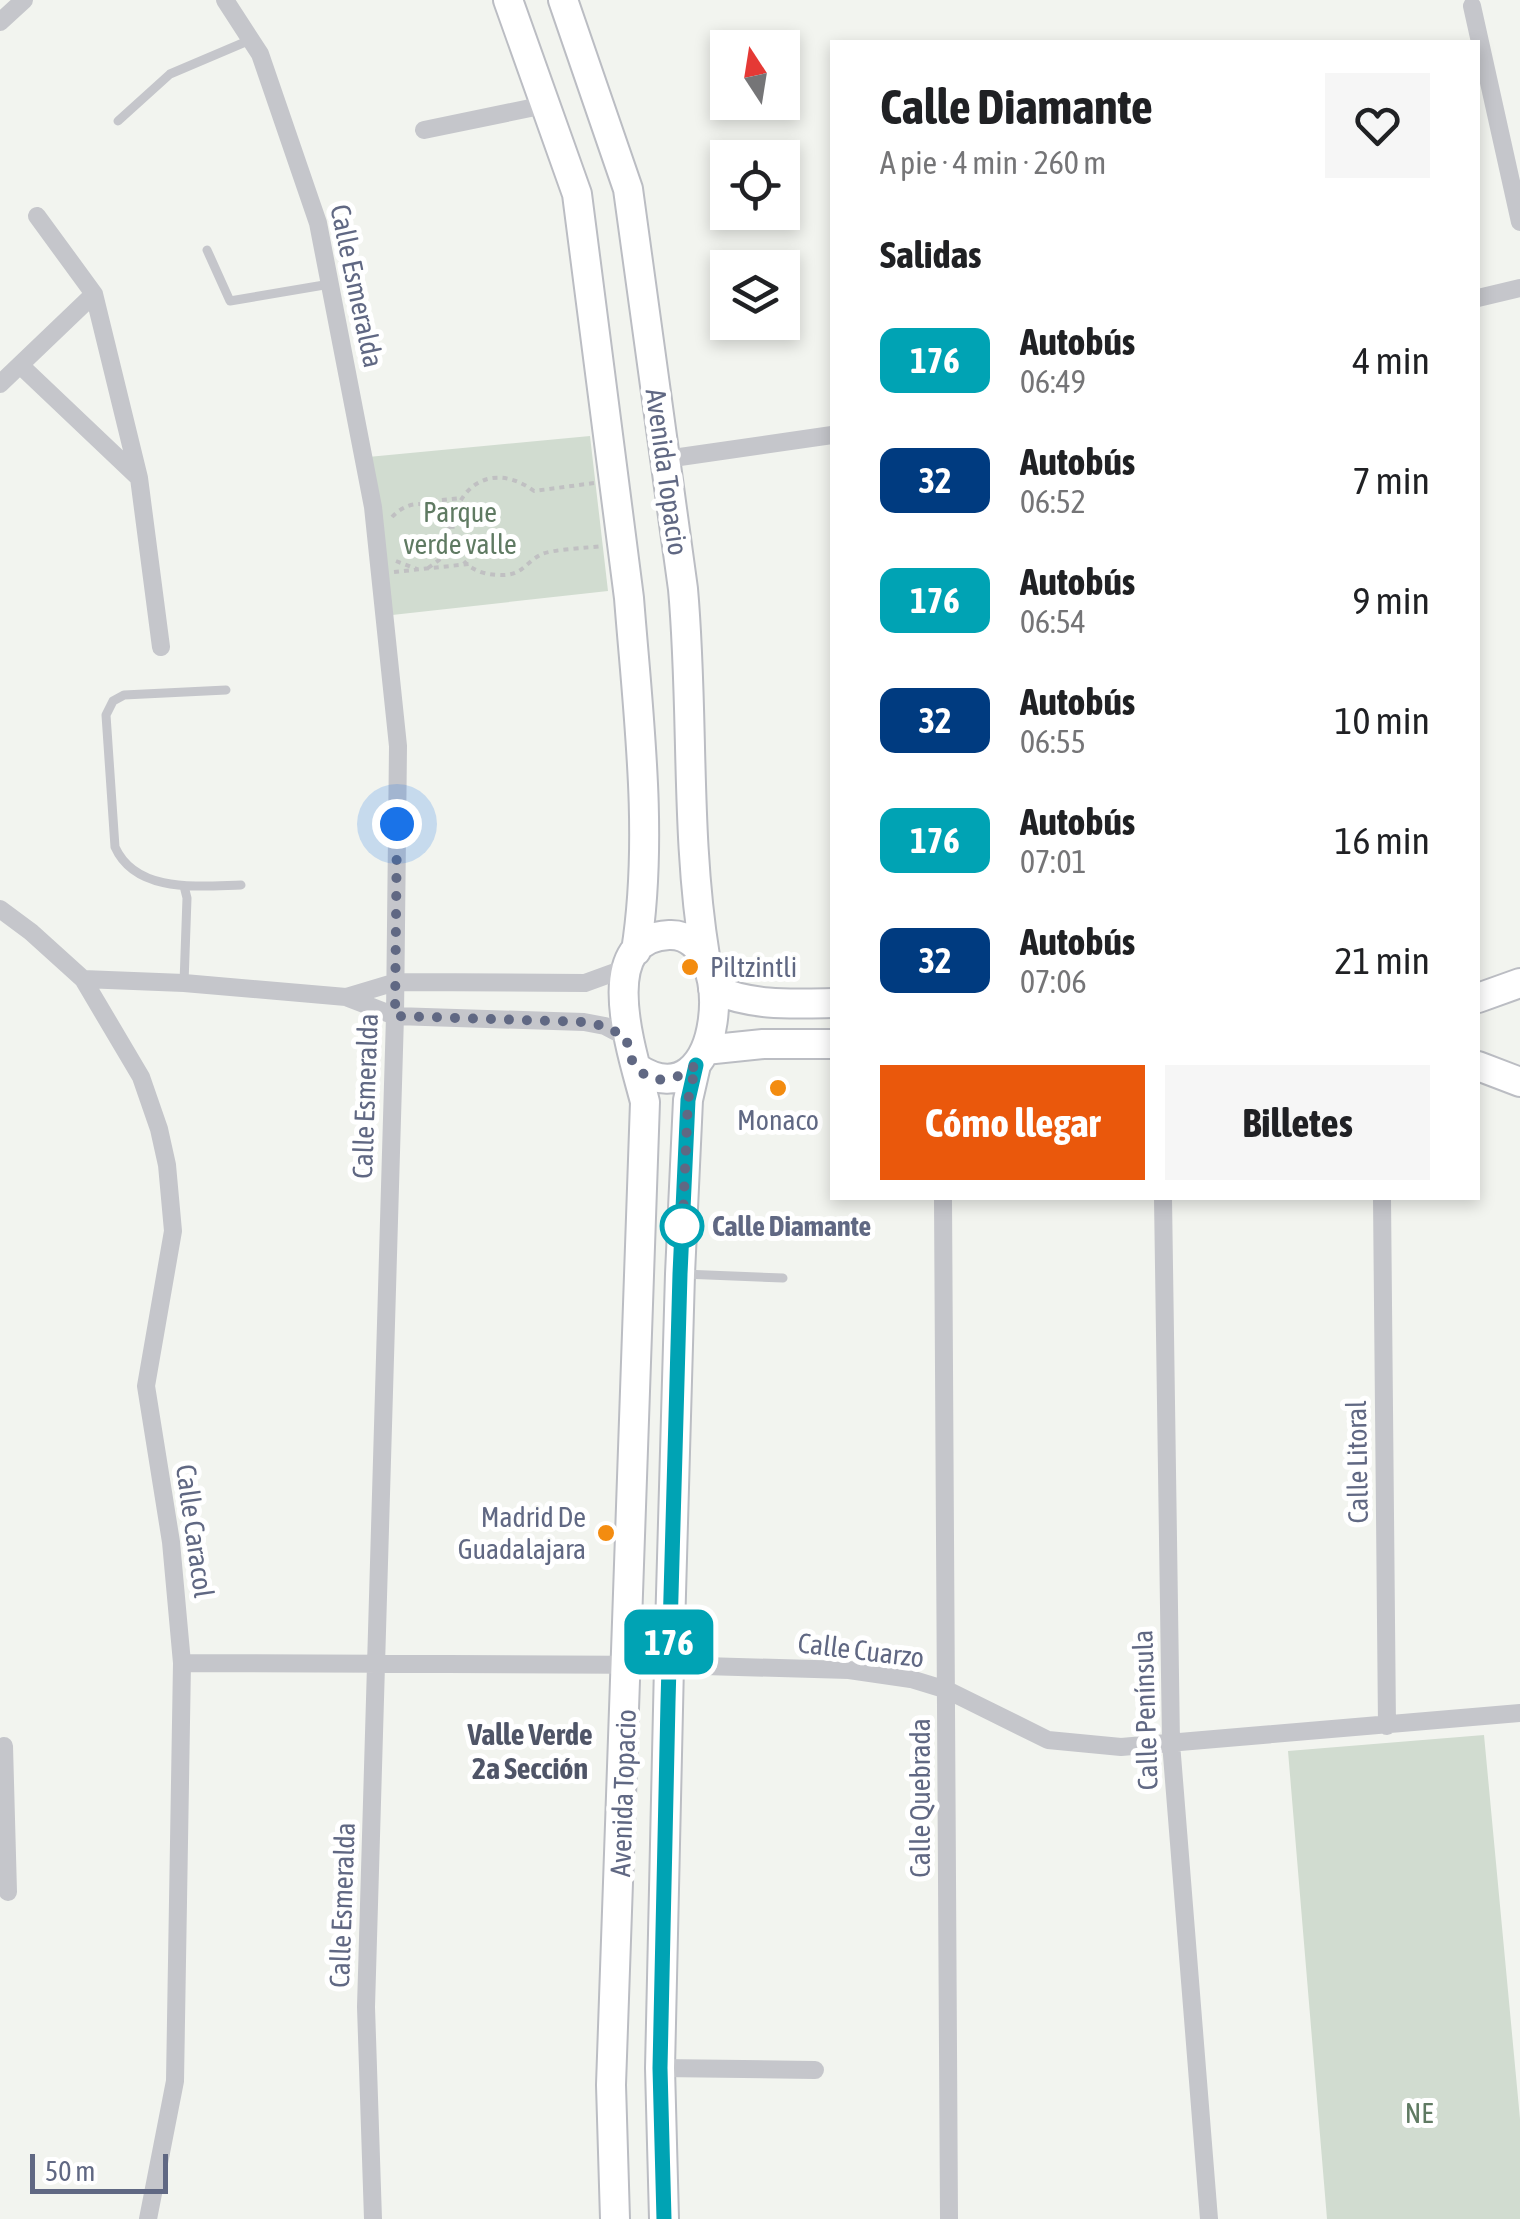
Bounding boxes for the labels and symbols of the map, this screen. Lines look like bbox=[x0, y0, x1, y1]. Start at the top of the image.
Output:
north arrow bbox=[710, 30, 800, 120]
street label: Calle Esmeralda bbox=[324, 202, 390, 370]
street label: Avenida Topacio bbox=[639, 387, 695, 557]
park label: Parque verde valle bbox=[403, 496, 517, 560]
your location bbox=[372, 799, 422, 849]
place label: Piltzintli bbox=[710, 951, 797, 983]
marker: Piltzintli bbox=[679, 956, 701, 978]
street label: Calle Esmeralda bbox=[346, 1013, 384, 1179]
marker: Monaco bbox=[767, 1077, 789, 1099]
place label: Monaco bbox=[737, 1104, 819, 1136]
marker: Calle Diamante bbox=[661, 1205, 703, 1247]
place label: Calle Diamante bbox=[712, 1210, 871, 1242]
street label: Calle Litoral bbox=[1340, 1400, 1374, 1524]
street label: Calle Caracol bbox=[170, 1462, 220, 1600]
place label: Madrid De Guadalajara bbox=[458, 1501, 586, 1565]
marker: Madrid De Guadalajara bbox=[595, 1522, 617, 1544]
line badge: 176 bbox=[612, 1610, 726, 1674]
street label: Calle Cuarzo bbox=[796, 1626, 926, 1674]
street label: Calle Península bbox=[1126, 1629, 1164, 1791]
street label: Avenida Topacio bbox=[604, 1709, 642, 1877]
district label: Valle Verde 2a Sección bbox=[466, 1717, 593, 1785]
street label: Calle Quebrada bbox=[904, 1718, 936, 1878]
street label: Calle Esmeralda bbox=[323, 1822, 361, 1988]
park label: NE bbox=[1405, 2097, 1433, 2129]
scale bar bbox=[30, 2149, 168, 2194]

